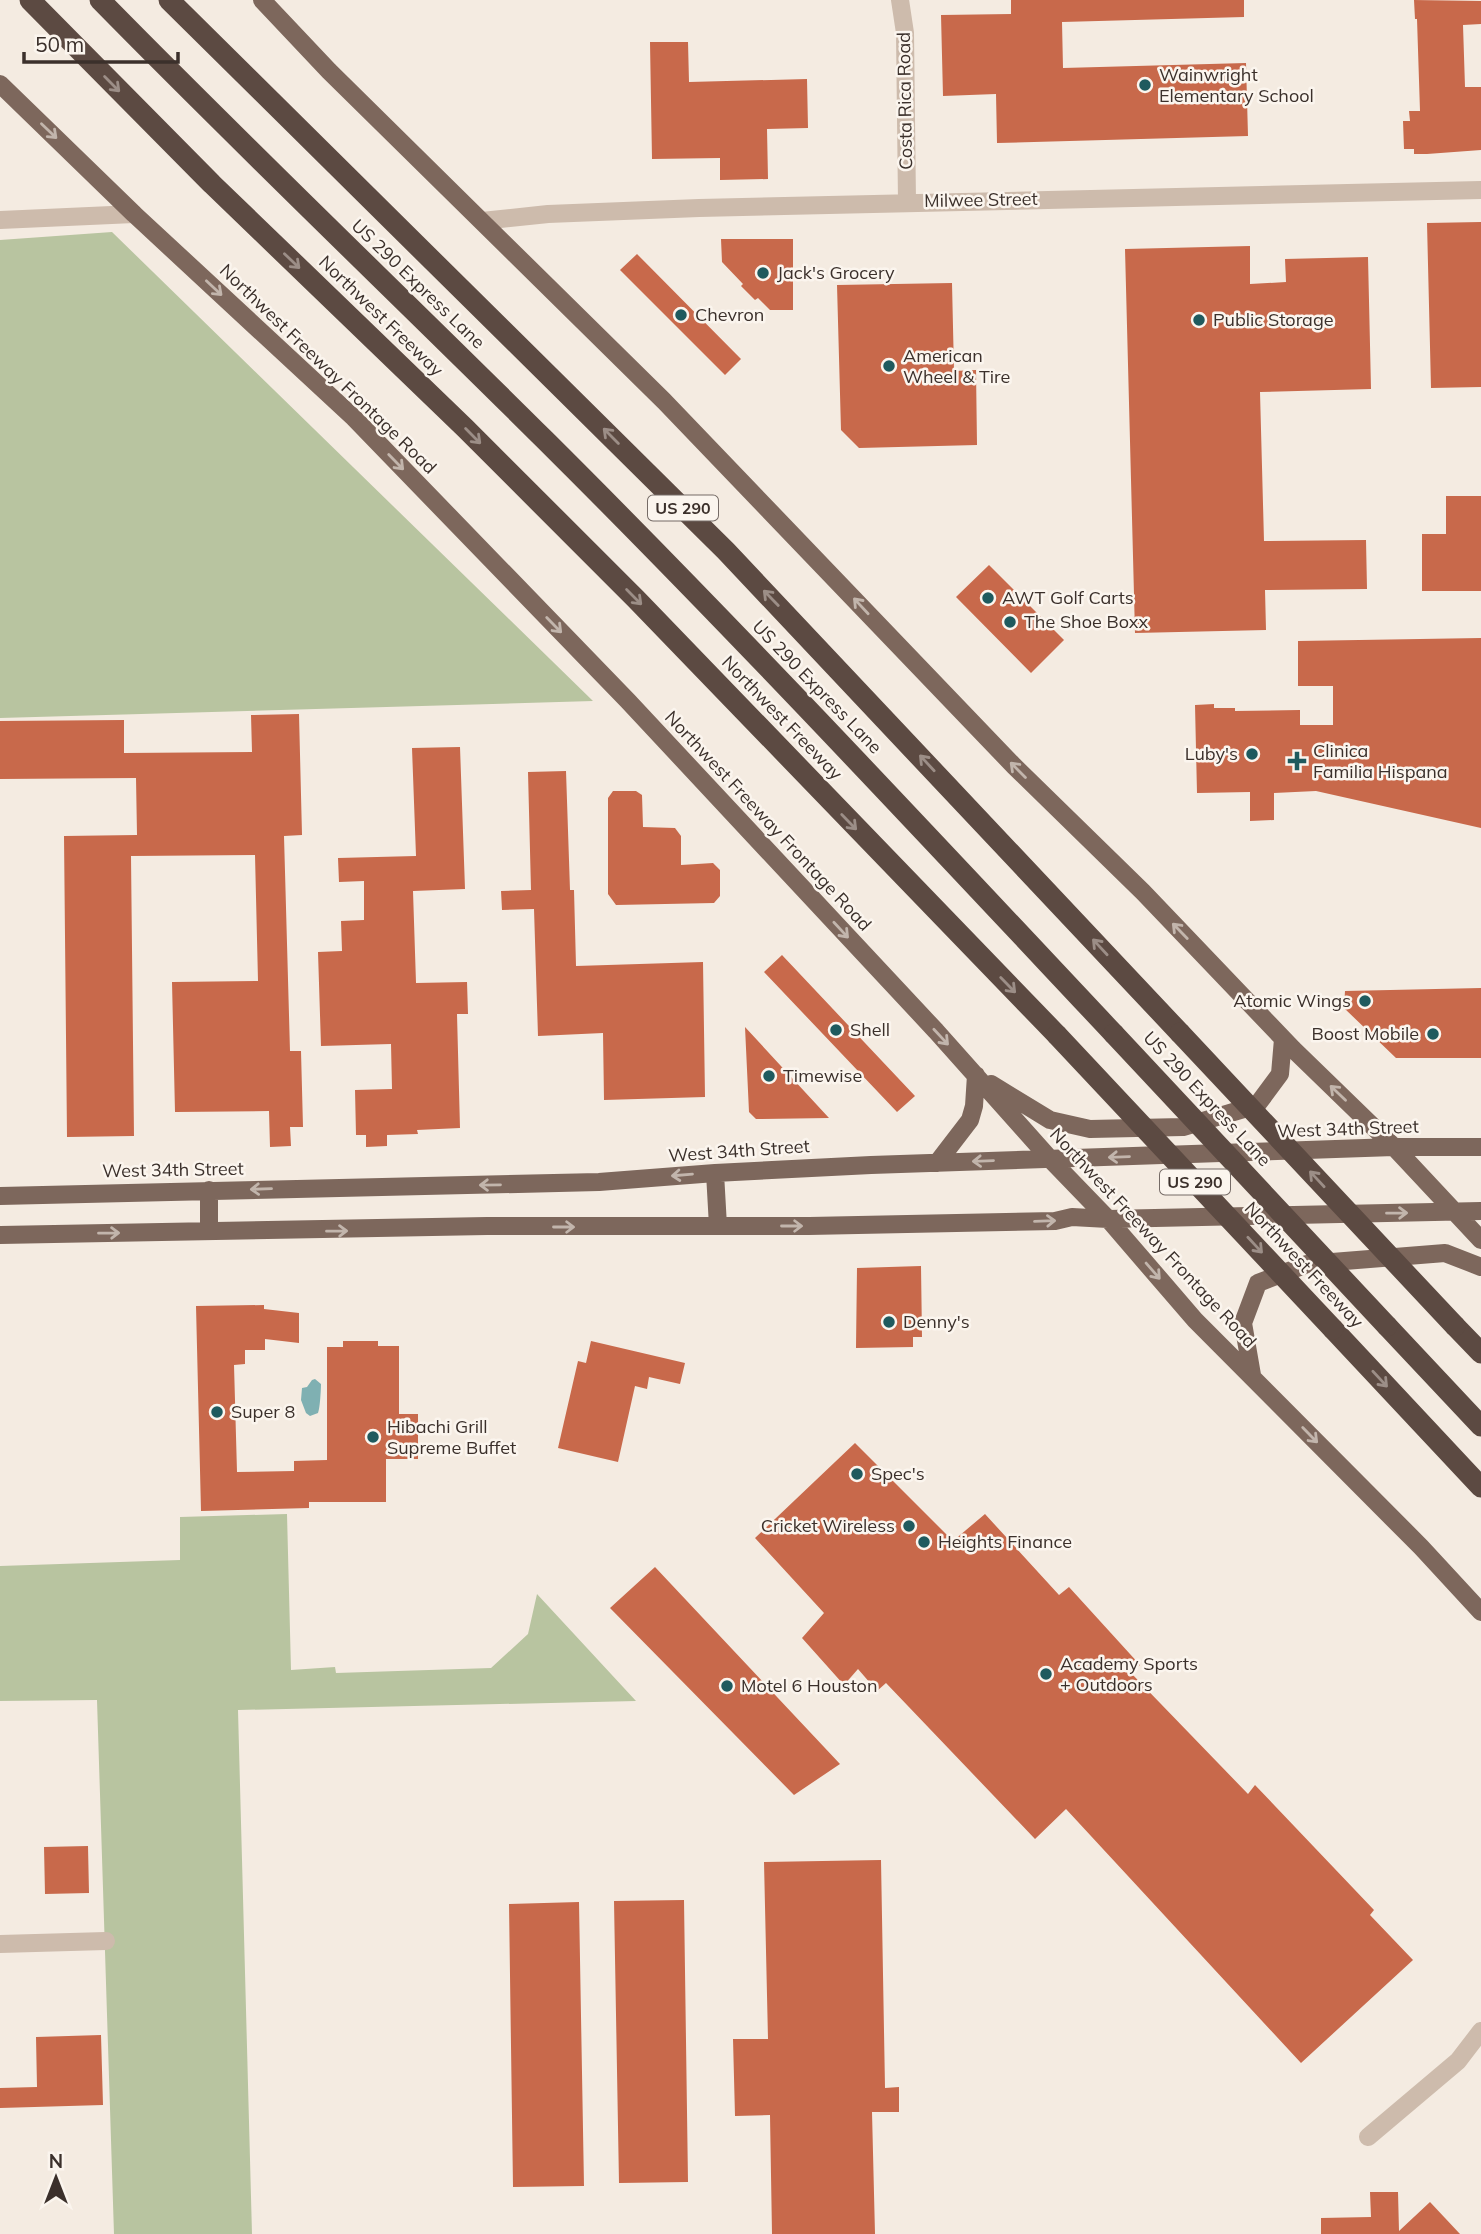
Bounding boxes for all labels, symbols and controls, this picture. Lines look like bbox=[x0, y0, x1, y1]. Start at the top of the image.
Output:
scale bar bbox=[24, 21, 178, 65]
text: 50 m bbox=[35, 31, 84, 57]
street label: Costa Rica Road bbox=[892, 32, 917, 170]
place label: Wainwright Elementary School bbox=[1159, 63, 1314, 107]
one-way arrow bbox=[104, 75, 121, 92]
marker: Wainwright Elementary School bbox=[1137, 77, 1153, 93]
one-way arrow bbox=[40, 123, 57, 140]
street label: Milwee Street bbox=[924, 187, 1038, 212]
street label: US 290 Express Lane bbox=[347, 214, 490, 353]
street label: Northwest Freeway bbox=[314, 250, 449, 381]
one-way arrow bbox=[283, 252, 300, 269]
street label: Northwest Freeway Frontage Road bbox=[215, 259, 442, 479]
place label: Jack's Grocery bbox=[777, 261, 895, 284]
marker: Jack's Grocery bbox=[755, 265, 771, 281]
one-way arrow bbox=[205, 280, 223, 296]
place label: Chevron bbox=[695, 303, 764, 326]
marker: Chevron bbox=[673, 307, 689, 323]
place label: Public Storage bbox=[1213, 308, 1334, 331]
marker: Public Storage bbox=[1191, 312, 1207, 328]
place label: American Wheel & Tire bbox=[903, 344, 1010, 388]
marker: American Wheel & Tire bbox=[881, 358, 897, 374]
one-way arrow bbox=[464, 427, 481, 444]
one-way arrow bbox=[603, 428, 620, 445]
one-way arrow bbox=[388, 453, 405, 470]
road number: US 290 bbox=[648, 495, 718, 520]
place label: AWT Golf Carts bbox=[1002, 586, 1134, 609]
one-way arrow bbox=[625, 588, 642, 605]
one-way arrow bbox=[762, 590, 779, 607]
marker: AWT Golf Carts bbox=[980, 590, 996, 606]
one-way arrow bbox=[853, 597, 869, 615]
place label: The Shoe Boxx bbox=[1024, 610, 1148, 633]
marker: The Shoe Boxx bbox=[1002, 614, 1018, 630]
street label: US 290 Express Lane bbox=[748, 615, 887, 758]
one-way arrow bbox=[546, 616, 563, 633]
street label: Northwest Freeway bbox=[717, 651, 848, 785]
street label: Northwest Freeway Frontage Road bbox=[660, 706, 877, 936]
place label: Clinica Familia Hispana bbox=[1313, 739, 1448, 783]
place label: Luby's bbox=[1185, 742, 1238, 765]
marker: Luby's bbox=[1244, 746, 1260, 762]
marker: Clinica Familia Hispana bbox=[1287, 751, 1307, 771]
one-way arrow bbox=[919, 755, 936, 772]
one-way arrow bbox=[1010, 762, 1027, 779]
one-way arrow bbox=[841, 813, 858, 830]
one-way arrow bbox=[833, 921, 849, 939]
one-way arrow bbox=[1171, 922, 1188, 939]
one-way arrow bbox=[1091, 939, 1108, 956]
one-way arrow bbox=[999, 976, 1016, 993]
place label: Atomic Wings bbox=[1233, 989, 1351, 1012]
marker: Atomic Wings bbox=[1357, 993, 1373, 1009]
place label: Shell bbox=[850, 1018, 890, 1041]
marker: Shell bbox=[828, 1022, 844, 1038]
place label: Boost Mobile bbox=[1311, 1022, 1419, 1045]
street label: US 290 Express Lane bbox=[1139, 1026, 1276, 1171]
marker: Boost Mobile bbox=[1425, 1026, 1441, 1042]
one-way arrow bbox=[933, 1028, 950, 1045]
place label: Timewise bbox=[783, 1064, 862, 1087]
marker: Timewise bbox=[761, 1068, 777, 1084]
one-way arrow bbox=[1330, 1085, 1347, 1102]
street label: West 34th Street bbox=[1277, 1115, 1419, 1142]
street label: Northwest Freeway Frontage Road bbox=[1045, 1123, 1262, 1353]
street label: West 34th Street bbox=[668, 1134, 810, 1167]
one-way arrow bbox=[1108, 1151, 1131, 1164]
one-way arrow bbox=[972, 1155, 995, 1168]
street label: West 34th Street bbox=[102, 1157, 244, 1182]
one-way arrow bbox=[672, 1169, 694, 1182]
road number: US 290 bbox=[1160, 1170, 1230, 1194]
one-way arrow bbox=[1308, 1171, 1325, 1188]
one-way arrow bbox=[479, 1179, 502, 1192]
one-way arrow bbox=[249, 1182, 272, 1196]
street label: Northwest Freeway bbox=[1240, 1197, 1369, 1333]
one-way arrow bbox=[1385, 1206, 1408, 1219]
one-way arrow bbox=[1033, 1214, 1056, 1227]
one-way arrow bbox=[780, 1219, 803, 1233]
one-way arrow bbox=[552, 1220, 575, 1234]
one-way arrow bbox=[325, 1224, 348, 1237]
one-way arrow bbox=[98, 1226, 121, 1240]
one-way arrow bbox=[1246, 1237, 1263, 1254]
one-way arrow bbox=[1145, 1262, 1161, 1280]
place label: Denny's bbox=[903, 1310, 970, 1333]
marker: Denny's bbox=[881, 1314, 897, 1330]
one-way arrow bbox=[1372, 1370, 1388, 1388]
place label: Super 8 bbox=[231, 1400, 295, 1423]
marker: Super 8 bbox=[209, 1404, 225, 1420]
place label: Hibachi Grill Supreme Buffet bbox=[387, 1415, 516, 1459]
one-way arrow bbox=[1302, 1426, 1319, 1443]
marker: Hibachi Grill Supreme Buffet bbox=[365, 1429, 381, 1445]
place label: Spec's bbox=[871, 1462, 925, 1485]
marker: Spec's bbox=[849, 1466, 865, 1482]
place label: Cricket Wireless bbox=[761, 1514, 895, 1537]
marker: Cricket Wireless bbox=[901, 1518, 917, 1534]
place label: Heights Finance bbox=[938, 1530, 1072, 1553]
marker: Heights Finance bbox=[916, 1534, 932, 1550]
place label: Academy Sports + Outdoors bbox=[1060, 1652, 1198, 1696]
marker: Academy Sports + Outdoors bbox=[1038, 1666, 1054, 1682]
place label: Motel 6 Houston bbox=[741, 1674, 877, 1697]
marker: Motel 6 Houston bbox=[719, 1678, 735, 1694]
north arrow bbox=[21, 2143, 91, 2213]
text: N bbox=[49, 2149, 63, 2173]

